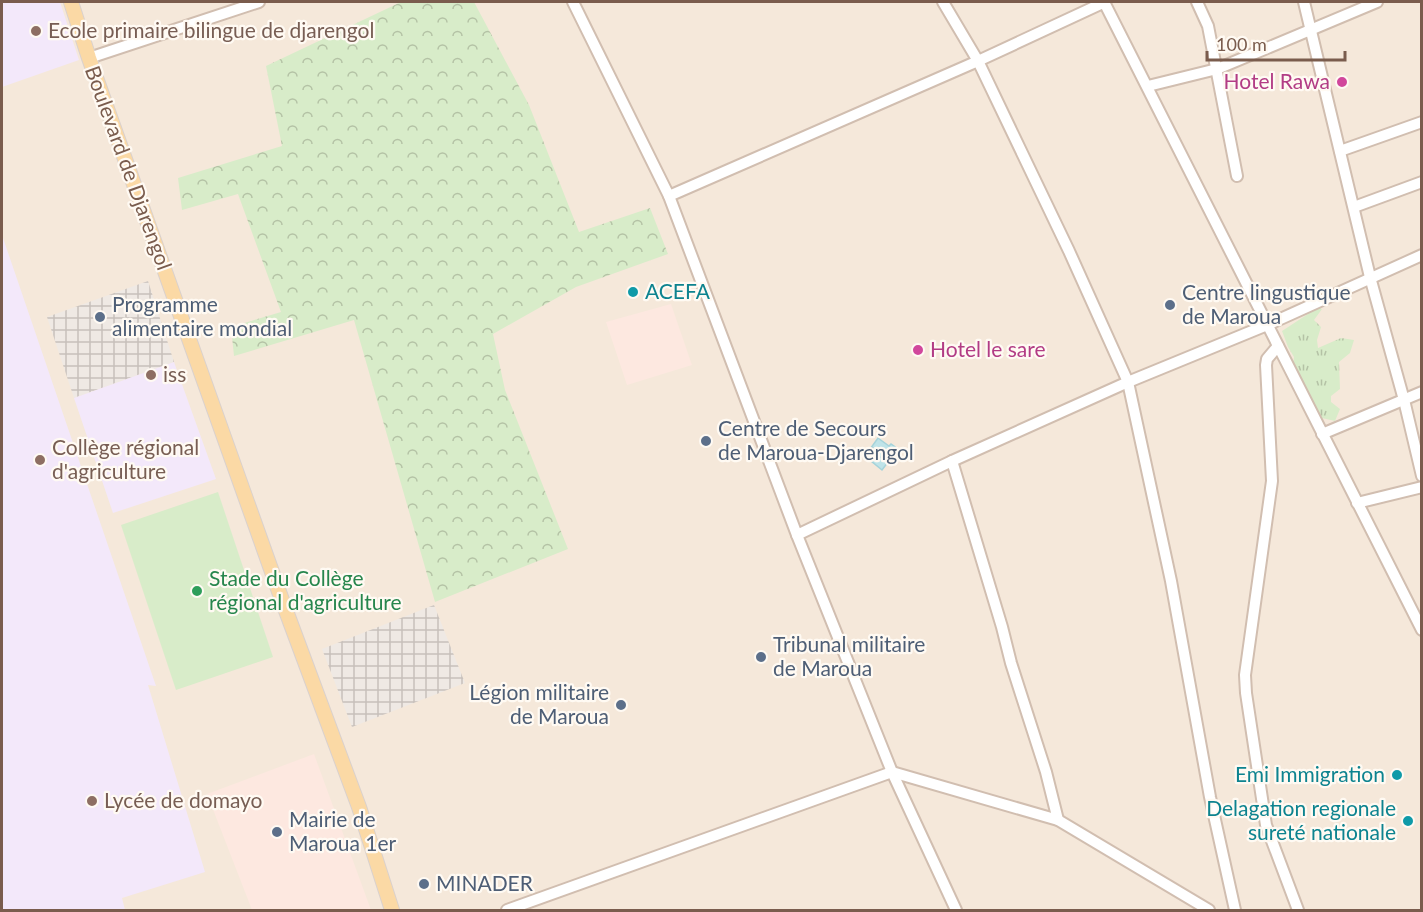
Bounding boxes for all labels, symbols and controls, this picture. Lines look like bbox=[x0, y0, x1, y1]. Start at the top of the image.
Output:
place label: Ecole primaire bilingue de djarengol bbox=[48, 17, 374, 42]
marker: Ecole primaire bilingue de djarengol bbox=[29, 24, 43, 38]
scale bar bbox=[1207, 24, 1345, 62]
text: 100 m bbox=[1216, 33, 1267, 55]
street label: Boulevard de Djarengol bbox=[81, 62, 178, 273]
place label: Hotel Rawa bbox=[1223, 68, 1330, 93]
marker: Hotel Rawa bbox=[1335, 75, 1349, 89]
place label: ACEFA bbox=[645, 278, 711, 303]
place label: Centre lingustique de Maroua bbox=[1182, 279, 1351, 328]
marker: ACEFA bbox=[626, 285, 640, 299]
place label: Programme alimentaire mondial bbox=[112, 291, 292, 340]
marker: Centre lingustique de Maroua bbox=[1163, 298, 1177, 312]
marker: Programme alimentaire mondial bbox=[93, 310, 107, 324]
place label: Hotel le sare bbox=[930, 336, 1046, 361]
marker: Hotel le sare bbox=[911, 343, 925, 357]
place label: iss bbox=[163, 361, 186, 386]
marker: iss bbox=[144, 368, 158, 382]
place label: Centre de Secours de Maroua-Djarengol bbox=[718, 415, 914, 464]
place label: Collège régional d'agriculture bbox=[52, 434, 199, 483]
marker: Centre de Secours de Maroua-Djarengol bbox=[699, 434, 713, 448]
marker: Collège régional d'agriculture bbox=[33, 453, 47, 467]
place label: Stade du Collège régional d'agriculture bbox=[209, 565, 402, 614]
marker: Stade du Collège régional d'agriculture bbox=[190, 584, 204, 598]
place label: Tribunal militaire de Maroua bbox=[773, 631, 925, 680]
marker: Tribunal militaire de Maroua bbox=[754, 650, 768, 664]
place label: Légion militaire de Maroua bbox=[469, 679, 609, 728]
marker: Légion militaire de Maroua bbox=[614, 698, 628, 712]
place label: Emi Immigration bbox=[1235, 761, 1385, 786]
marker: Emi Immigration bbox=[1390, 768, 1404, 782]
place label: Lycée de domayo bbox=[104, 787, 263, 812]
marker: Lycée de domayo bbox=[85, 794, 99, 808]
place label: Delagation regionale sureté nationale bbox=[1206, 795, 1396, 844]
place label: Mairie de Maroua 1er bbox=[289, 806, 397, 855]
marker: Delagation regionale sureté nationale bbox=[1401, 814, 1415, 828]
marker: Mairie de Maroua 1er bbox=[270, 825, 284, 839]
place label: MINADER bbox=[436, 870, 534, 895]
marker: MINADER bbox=[417, 877, 431, 891]

